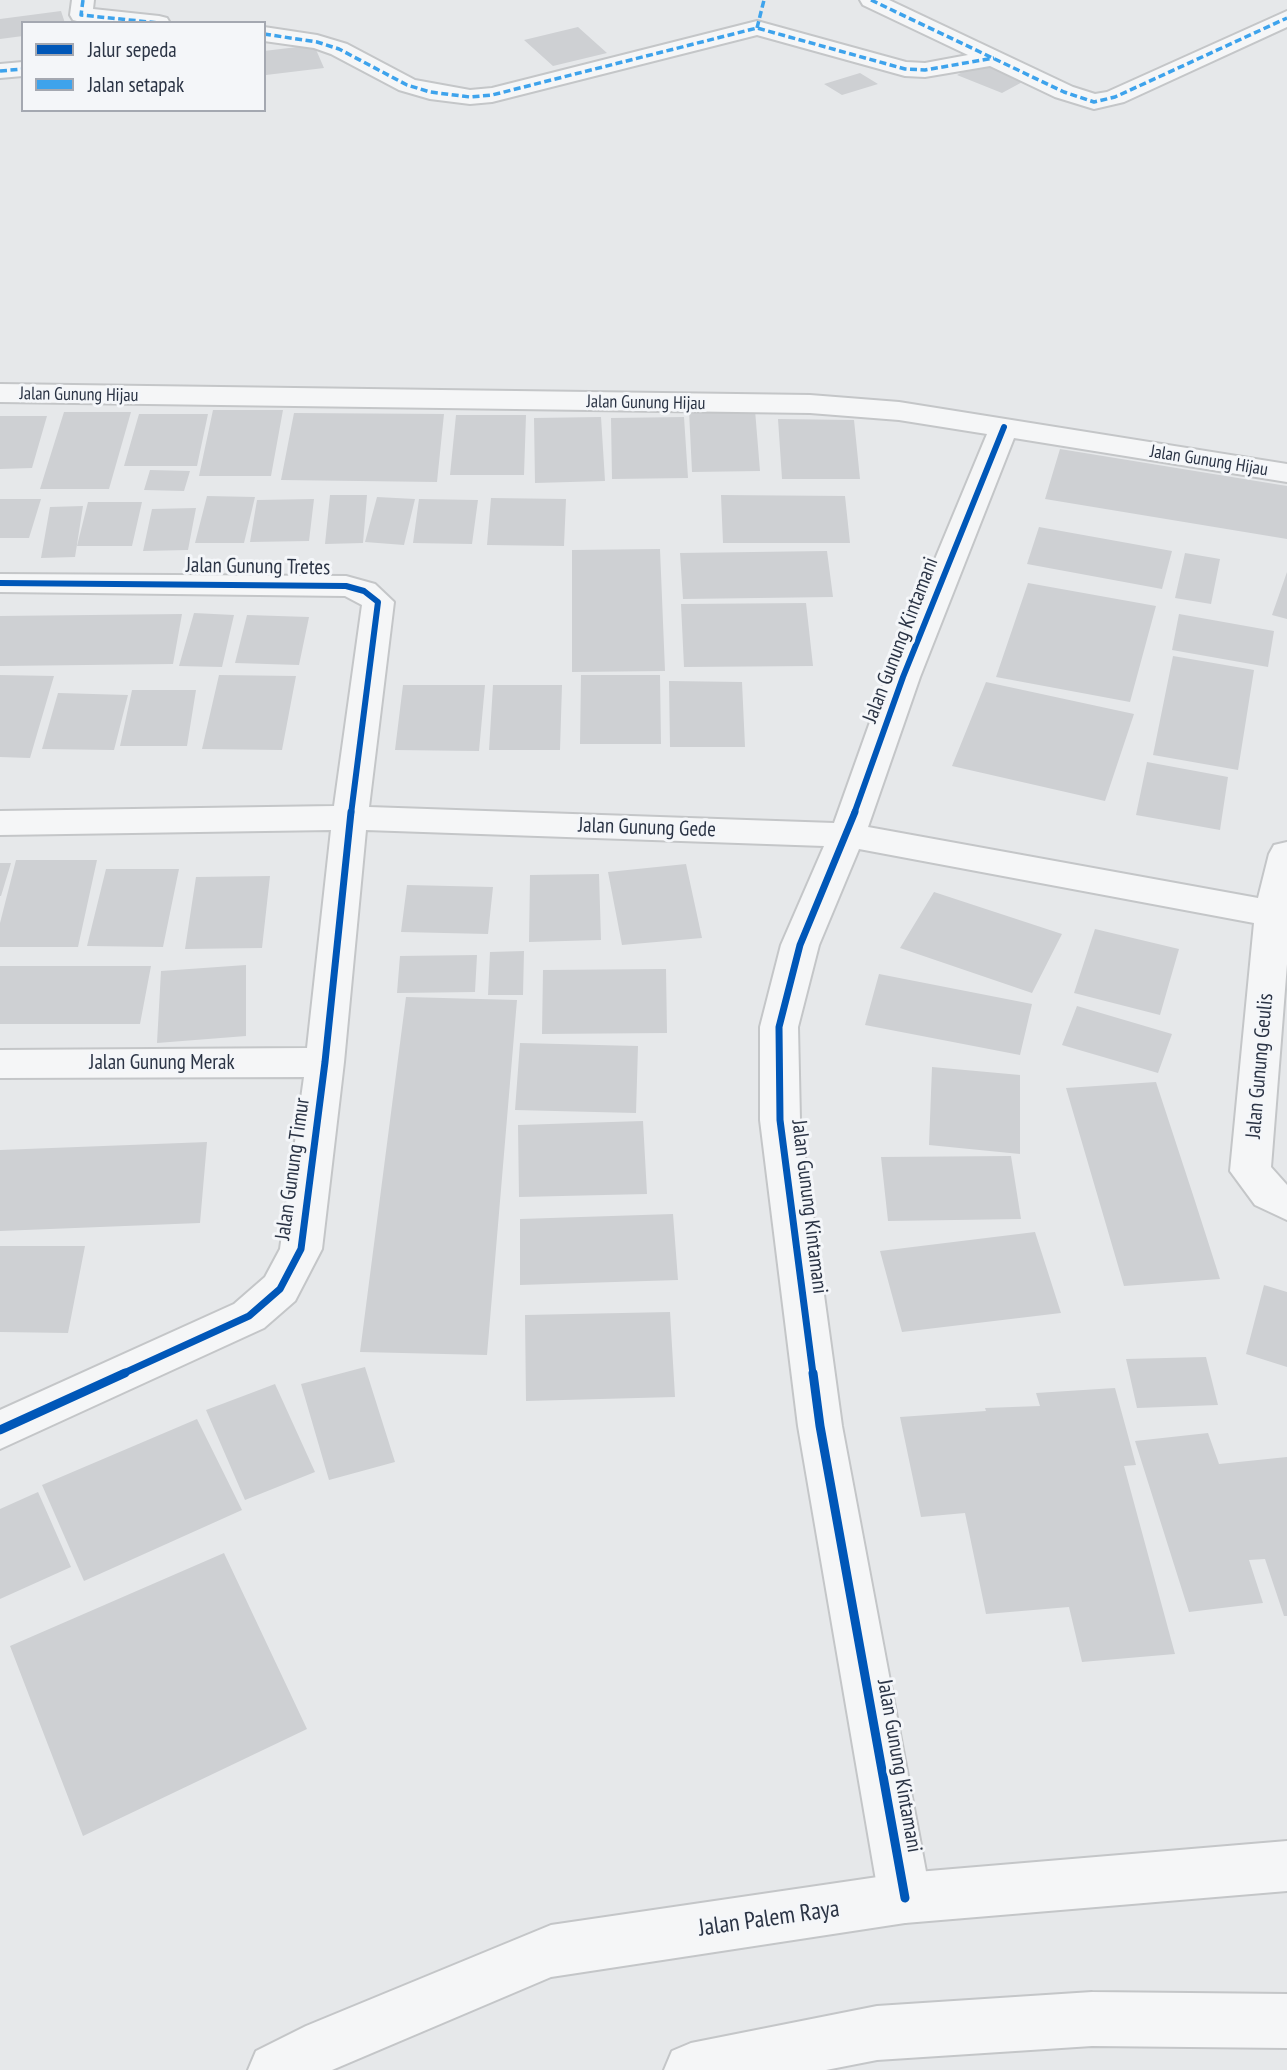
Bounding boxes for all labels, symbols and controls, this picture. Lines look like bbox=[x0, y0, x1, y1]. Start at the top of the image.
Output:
legend bbox=[21, 21, 266, 112]
text: Jalur sepeda bbox=[88, 36, 177, 63]
text: Jalan setapak bbox=[88, 71, 184, 98]
street label: Jalan Gunung Hijau bbox=[19, 383, 139, 407]
street label: Jalan Gunung Hijau bbox=[586, 391, 706, 415]
street label: Jalan Gunung Hijau bbox=[1149, 441, 1269, 481]
street label: Jalan Gunung Tretes bbox=[186, 553, 330, 581]
street label: Jalan Gunung Kintamani bbox=[858, 554, 944, 726]
street label: Jalan Gunung Gede bbox=[578, 813, 716, 843]
street label: Jalan Gunung Geulis bbox=[1241, 992, 1279, 1140]
street label: Jalan Gunung Merak bbox=[89, 1050, 235, 1076]
street label: Jalan Gunung Timur bbox=[271, 1096, 315, 1242]
street label: Jalan Gunung Kintamani bbox=[786, 1119, 832, 1295]
street label: Jalan Gunung Kintamani bbox=[871, 1678, 927, 1854]
street label: Jalan Palem Raya bbox=[697, 1895, 841, 1943]

